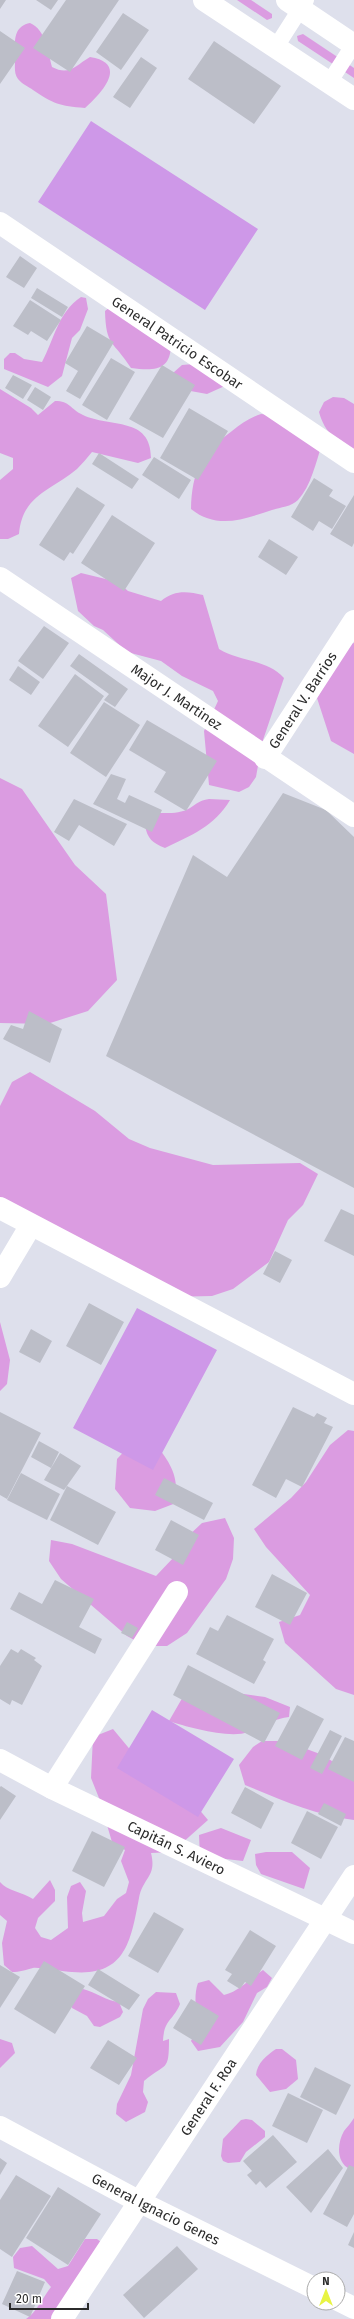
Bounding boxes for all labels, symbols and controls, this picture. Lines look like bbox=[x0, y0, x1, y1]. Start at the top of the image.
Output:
street label: General Patricio Escobar bbox=[109, 293, 247, 393]
street label: General V. Barrios bbox=[265, 648, 341, 752]
street label: Major J. Martinez bbox=[128, 660, 225, 733]
street label: Capitán S. Aviero bbox=[125, 1817, 228, 1878]
street label: General F. Roa bbox=[177, 2055, 240, 2139]
street label: General Ignacio Genes bbox=[89, 2169, 223, 2249]
north arrow bbox=[306, 2271, 346, 2311]
text: N bbox=[322, 2275, 330, 2288]
scale bar bbox=[10, 2285, 88, 2311]
text: 20 m bbox=[16, 2292, 42, 2306]

